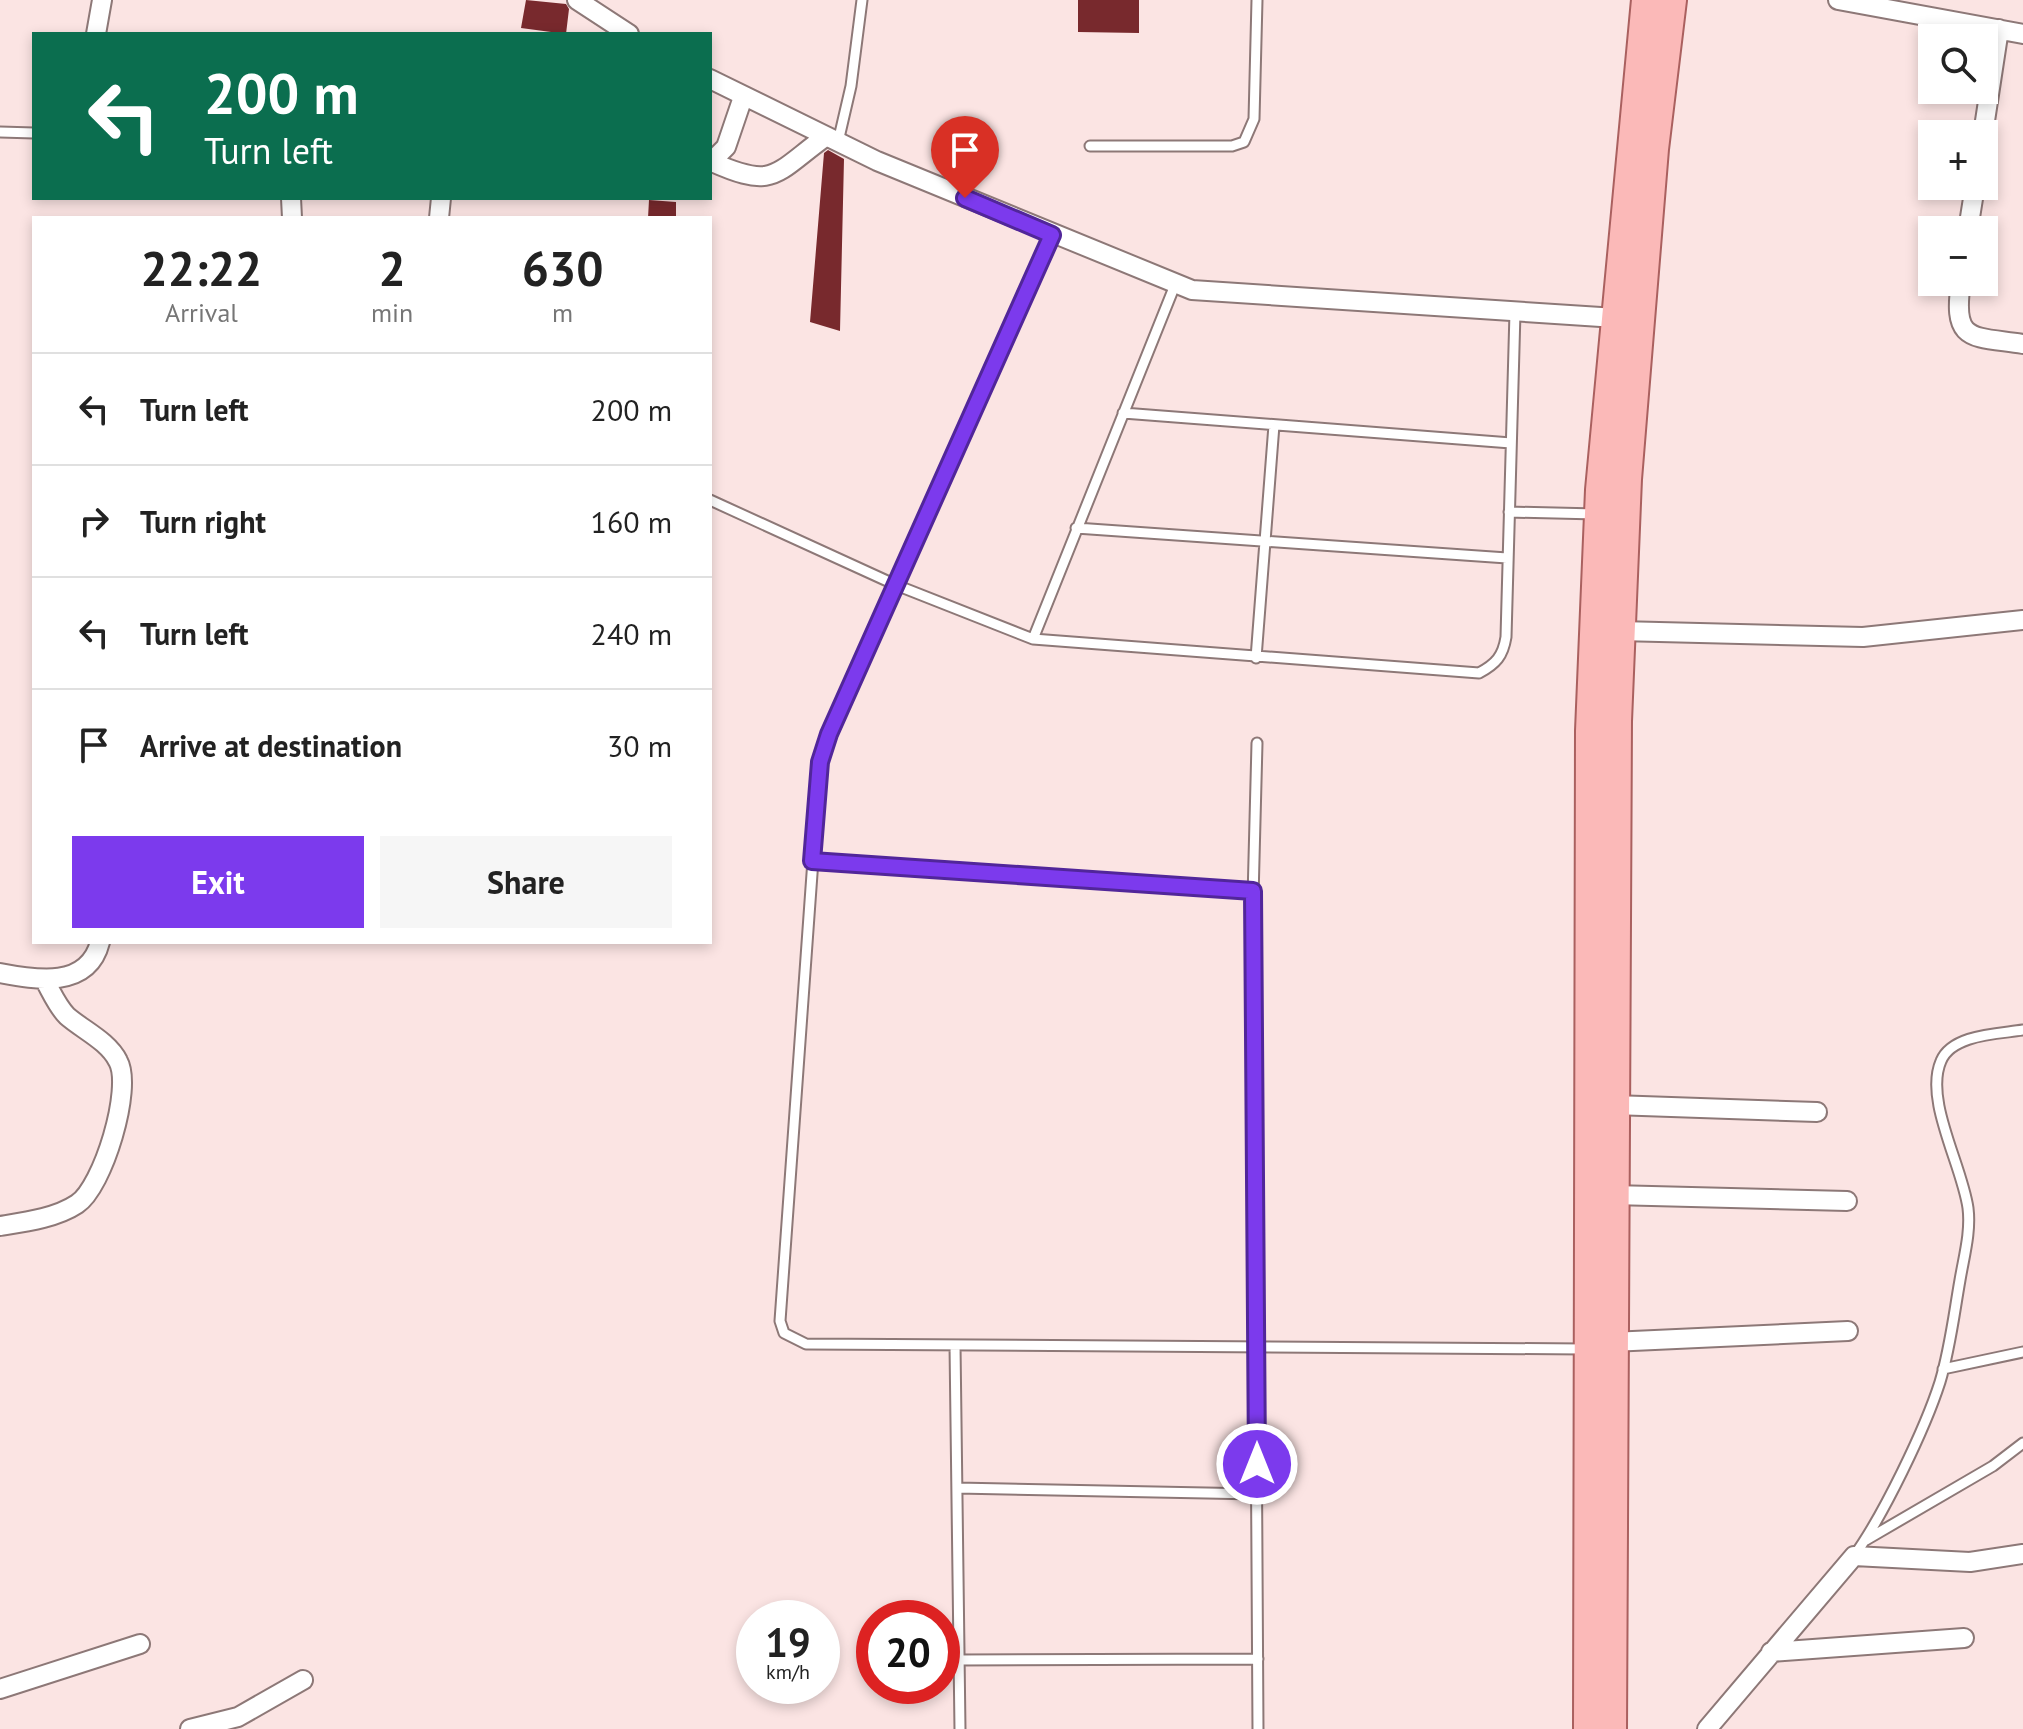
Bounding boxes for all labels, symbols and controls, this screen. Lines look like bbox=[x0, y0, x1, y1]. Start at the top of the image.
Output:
map controls bbox=[1918, 24, 1998, 296]
button: search bbox=[1918, 24, 1998, 104]
text: 200 m bbox=[204, 57, 359, 129]
icon: left bbox=[72, 64, 176, 168]
pin bbox=[931, 116, 999, 198]
button: + bbox=[1918, 120, 1998, 200]
text: Turn left bbox=[204, 127, 333, 174]
icon: arrive bbox=[943, 128, 987, 172]
button: − bbox=[1918, 216, 1998, 296]
text: 22:22 bbox=[141, 237, 262, 299]
text: 2 bbox=[378, 237, 406, 299]
text: 630 bbox=[522, 237, 603, 299]
text: Arrival bbox=[165, 296, 238, 329]
text: min bbox=[371, 296, 413, 329]
text: m bbox=[552, 296, 573, 329]
icon: left bbox=[72, 387, 116, 431]
text: Turn left bbox=[140, 390, 248, 429]
text: 200 m bbox=[591, 390, 672, 429]
icon: right bbox=[72, 499, 116, 543]
text: Turn right bbox=[140, 502, 266, 541]
text: 160 m bbox=[591, 502, 672, 541]
icon: left bbox=[72, 611, 116, 655]
text: Turn left bbox=[140, 614, 248, 653]
text: 240 m bbox=[591, 614, 672, 653]
icon: arrive bbox=[72, 723, 116, 767]
text: Arrive at destination bbox=[140, 726, 402, 765]
text: 30 m bbox=[607, 726, 672, 765]
button: Exit bbox=[72, 836, 364, 928]
button: Share bbox=[380, 836, 672, 928]
position arrow bbox=[1215, 1422, 1299, 1506]
speed limit sign: 20 bbox=[856, 1600, 960, 1704]
text: 19 bbox=[765, 1616, 811, 1668]
text: km/h bbox=[766, 1659, 810, 1685]

